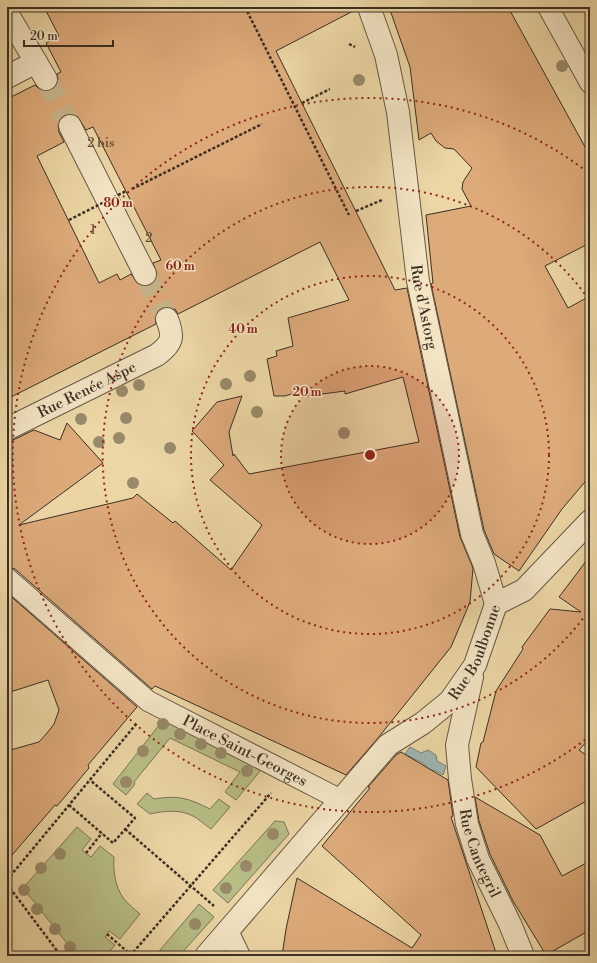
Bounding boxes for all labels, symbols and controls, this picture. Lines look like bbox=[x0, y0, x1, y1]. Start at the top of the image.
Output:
scale bar bbox=[24, 22, 113, 48]
text: 20 m bbox=[30, 29, 58, 44]
house number: 2 bis bbox=[87, 135, 115, 151]
text: 80 m bbox=[103, 196, 133, 211]
house number: 1 bbox=[90, 222, 96, 238]
house number: 2 bbox=[145, 230, 153, 246]
text: 60 m bbox=[165, 259, 195, 274]
street label: Rue d'Astorg bbox=[406, 264, 442, 352]
text: 40 m bbox=[228, 322, 258, 337]
street label: Rue Renée Aspe bbox=[35, 358, 140, 422]
text: 20 m bbox=[292, 385, 322, 400]
centre of rings bbox=[363, 448, 377, 462]
street label: Rue Boulbonne bbox=[444, 602, 505, 704]
street label: Place Saint-Georges bbox=[179, 711, 310, 791]
street label: Rue Cantegril bbox=[455, 808, 505, 901]

